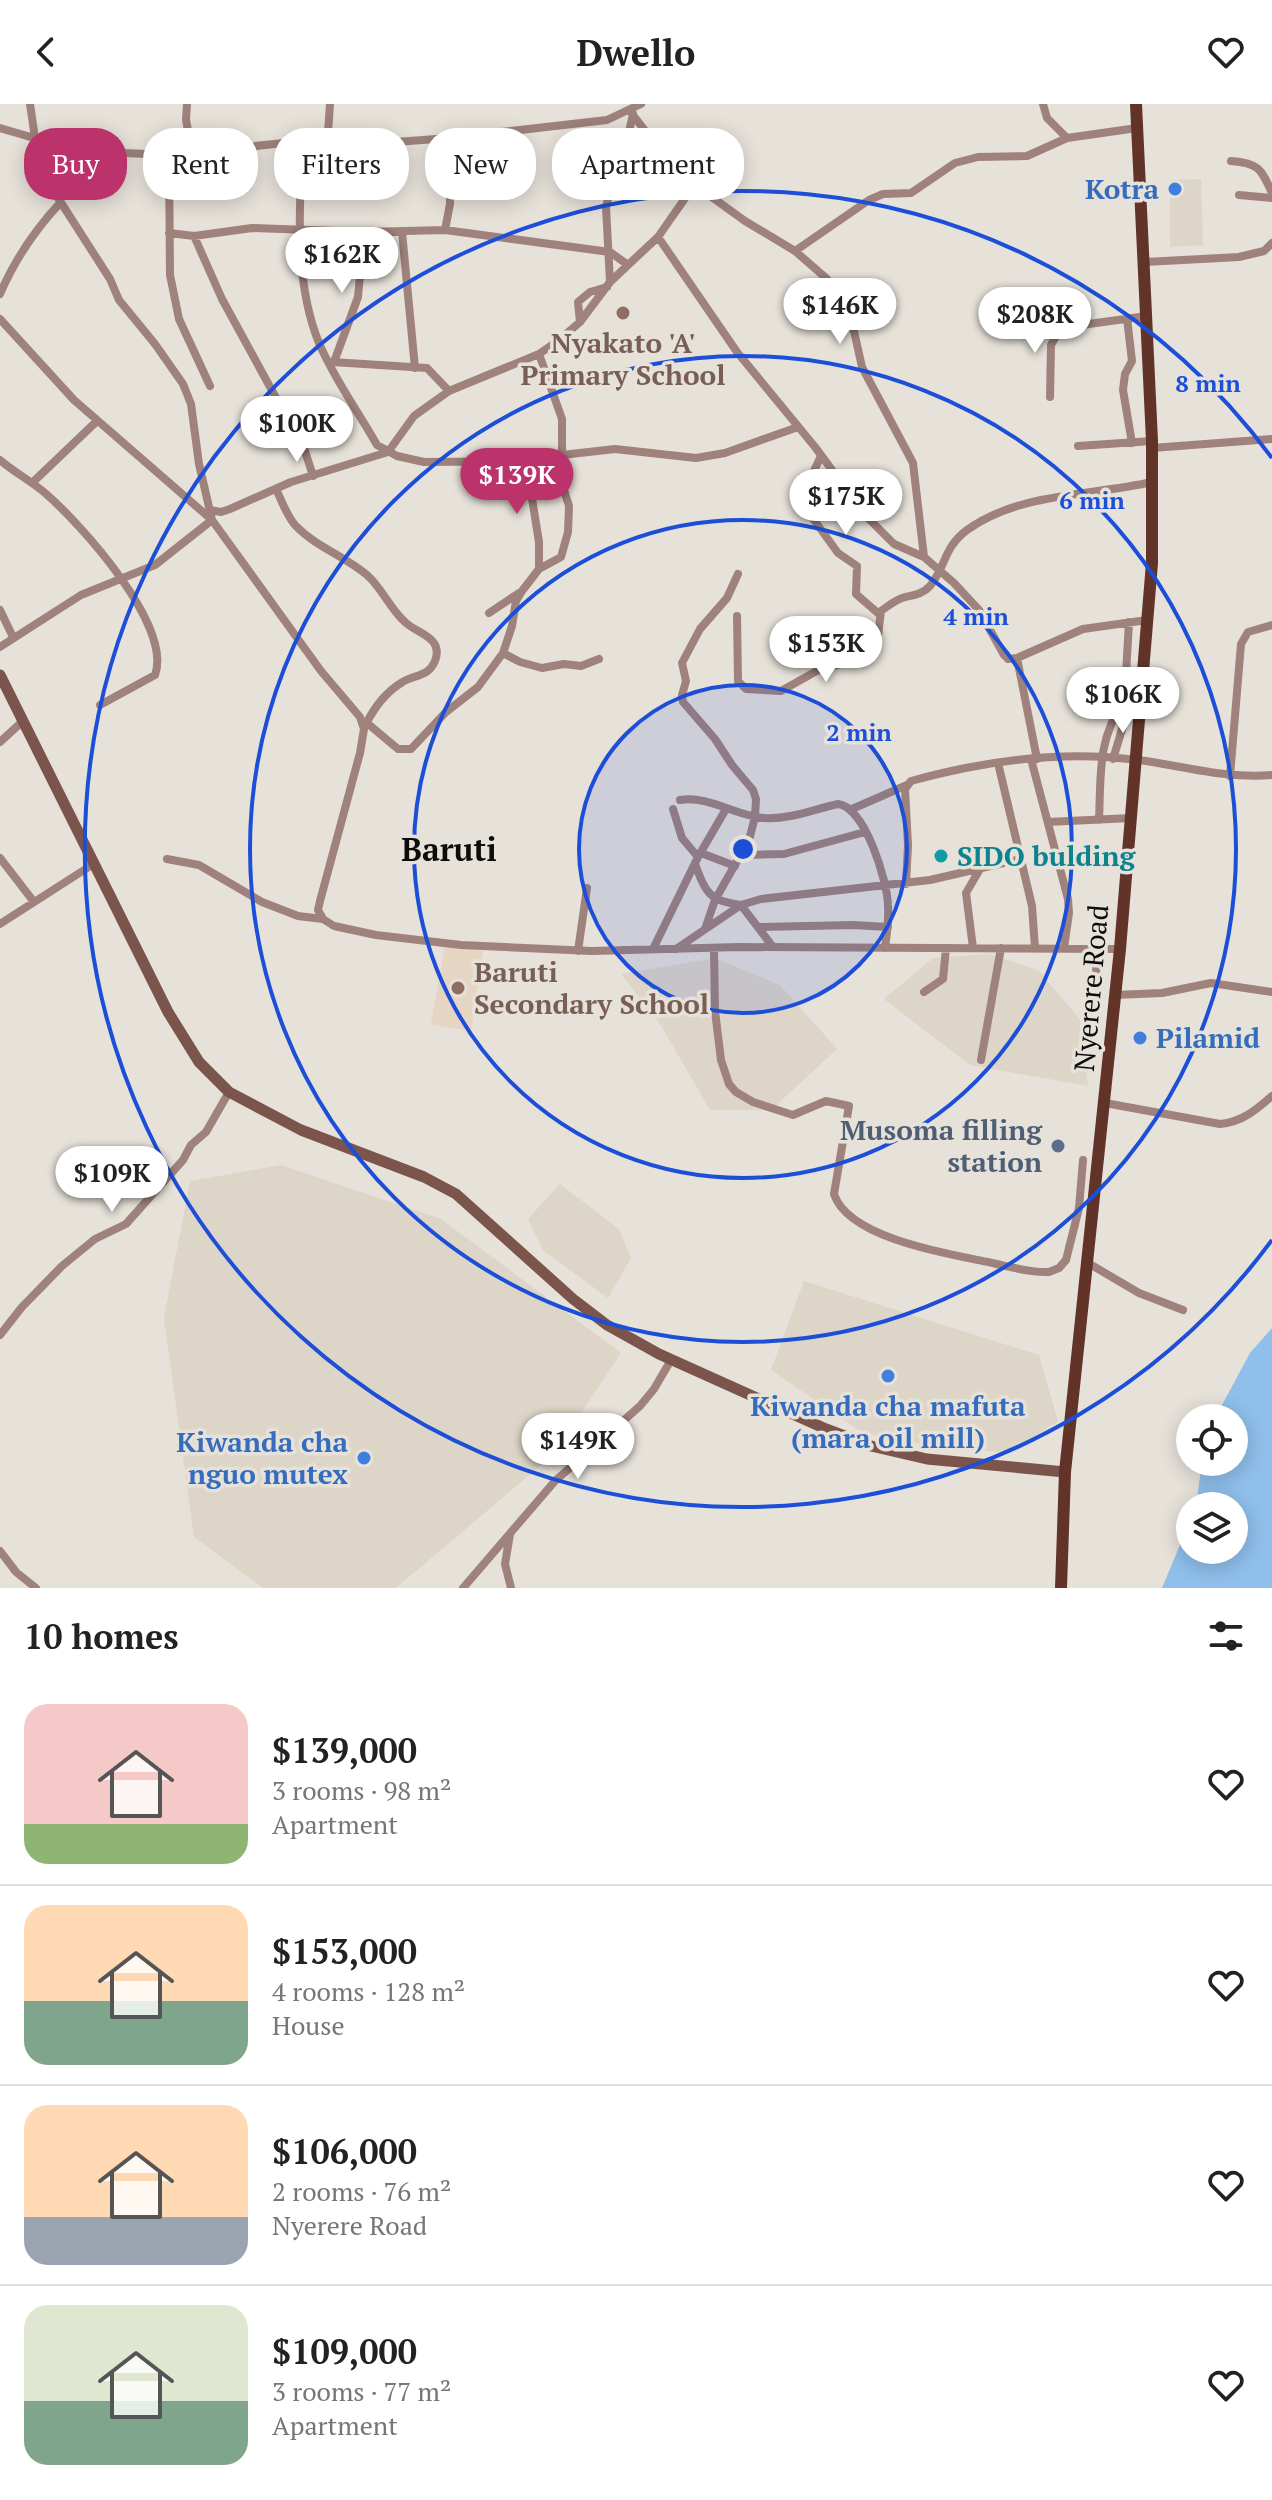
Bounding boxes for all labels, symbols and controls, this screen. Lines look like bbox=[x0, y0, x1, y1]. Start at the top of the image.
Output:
text: Dwello bbox=[577, 29, 695, 76]
icon: back bbox=[24, 30, 68, 74]
icon: heart bbox=[1204, 30, 1248, 74]
chip: Buy bbox=[24, 128, 127, 200]
chip: Rent bbox=[143, 128, 258, 200]
chip: Filters bbox=[274, 128, 409, 200]
chip: New bbox=[425, 128, 536, 200]
chip: Apartment bbox=[552, 128, 744, 200]
place label: Kotra bbox=[1085, 170, 1159, 207]
marker: Kotra bbox=[1166, 180, 1184, 198]
pin: $162K bbox=[286, 227, 398, 295]
text: $162K bbox=[303, 236, 381, 270]
pin: $146K bbox=[784, 278, 896, 346]
text: $146K bbox=[801, 287, 879, 321]
pin: $208K bbox=[979, 287, 1091, 355]
text: $208K bbox=[996, 296, 1074, 330]
marker: Nyakato 'A' Primary School bbox=[614, 304, 632, 322]
place label: Nyakato 'A' Primary School bbox=[521, 324, 725, 393]
text: 8 min bbox=[1175, 367, 1241, 399]
pin: $100K bbox=[241, 396, 353, 464]
text: $100K bbox=[258, 405, 336, 439]
pin: $139K bbox=[461, 448, 573, 516]
text: $139K bbox=[478, 457, 556, 491]
pin: $175K bbox=[790, 469, 902, 537]
text: $175K bbox=[807, 478, 885, 512]
text: 6 min bbox=[1059, 484, 1125, 516]
text: 4 min bbox=[943, 600, 1009, 632]
pin: $153K bbox=[770, 616, 882, 684]
text: $153K bbox=[787, 625, 865, 659]
pin: $106K bbox=[1067, 667, 1179, 735]
text: $106K bbox=[1084, 676, 1162, 710]
text: 2 min bbox=[826, 716, 892, 748]
district label: Baruti bbox=[401, 828, 497, 870]
centre of rings bbox=[729, 835, 757, 863]
place label: SIDO bulding bbox=[957, 837, 1137, 874]
marker: SIDO bulding bbox=[932, 847, 950, 865]
street label: Nyerere Road bbox=[1065, 903, 1116, 1073]
place label: Baruti Secondary School bbox=[474, 953, 709, 1022]
marker: Baruti Secondary School bbox=[449, 979, 467, 997]
place label: Pilamid bbox=[1156, 1019, 1260, 1056]
marker: Pilamid bbox=[1131, 1029, 1149, 1047]
place label: Musoma filling station bbox=[840, 1111, 1043, 1180]
marker: Musoma filling station bbox=[1049, 1137, 1067, 1155]
pin: $109K bbox=[56, 1146, 168, 1214]
text: $109K bbox=[73, 1155, 151, 1189]
marker: Kiwanda cha mafuta (mara oil mill) bbox=[879, 1367, 897, 1385]
place label: Kiwanda cha mafuta (mara oil mill) bbox=[750, 1387, 1026, 1456]
map controls bbox=[1176, 1404, 1248, 1564]
button: locate bbox=[1176, 1404, 1248, 1476]
pin: $149K bbox=[522, 1413, 634, 1481]
text: $149K bbox=[539, 1422, 617, 1456]
place label: Kiwanda cha nguo mutex bbox=[176, 1423, 348, 1492]
marker: Kiwanda cha nguo mutex bbox=[355, 1449, 373, 1467]
button: layers bbox=[1176, 1492, 1248, 1564]
text: 10 homes bbox=[24, 1614, 179, 1659]
icon: filters bbox=[1204, 1614, 1248, 1658]
text: $139,000 bbox=[272, 1728, 417, 1773]
icon: home bbox=[88, 1736, 184, 1832]
icon: heart bbox=[1204, 1762, 1248, 1806]
text: 3 rooms · 98 m² bbox=[272, 1773, 451, 1807]
text: Apartment bbox=[272, 1807, 398, 1841]
text: $153,000 bbox=[272, 1929, 417, 1974]
icon: home bbox=[88, 1937, 184, 2033]
icon: heart bbox=[1204, 1963, 1248, 2007]
text: 4 rooms · 128 m² bbox=[272, 1974, 465, 2008]
text: House bbox=[272, 2008, 345, 2042]
text: $106,000 bbox=[272, 2129, 417, 2174]
icon: home bbox=[88, 2137, 184, 2233]
icon: heart bbox=[1204, 2163, 1248, 2207]
text: 2 rooms · 76 m² bbox=[272, 2174, 451, 2208]
text: Nyerere Road bbox=[272, 2208, 427, 2242]
text: $109,000 bbox=[272, 2329, 417, 2374]
icon: home bbox=[88, 2337, 184, 2433]
icon: heart bbox=[1204, 2363, 1248, 2407]
text: 3 rooms · 77 m² bbox=[272, 2374, 451, 2408]
text: Apartment bbox=[272, 2408, 398, 2442]

